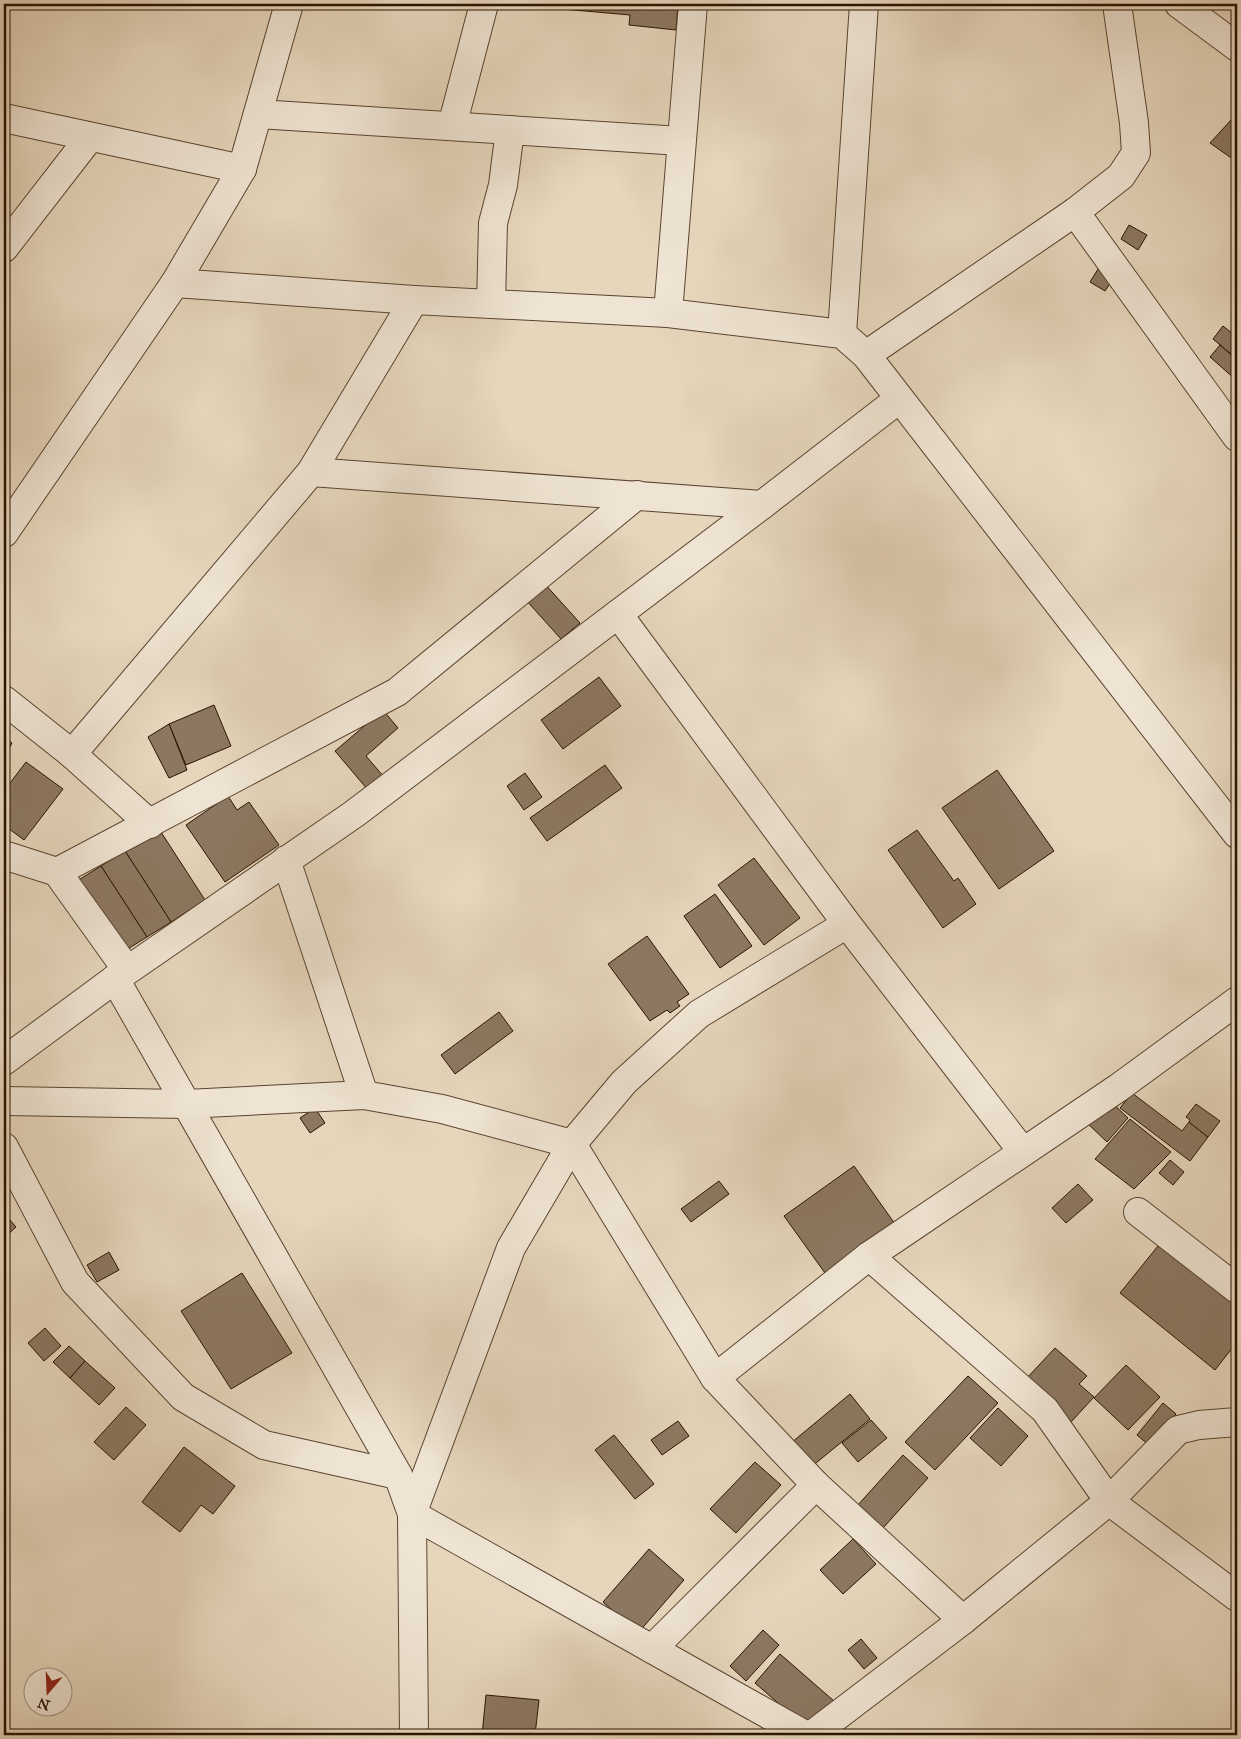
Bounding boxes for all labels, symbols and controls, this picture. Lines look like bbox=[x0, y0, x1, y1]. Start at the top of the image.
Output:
north arrow bbox=[22, 1666, 72, 1716]
text: N bbox=[35, 1694, 52, 1714]

